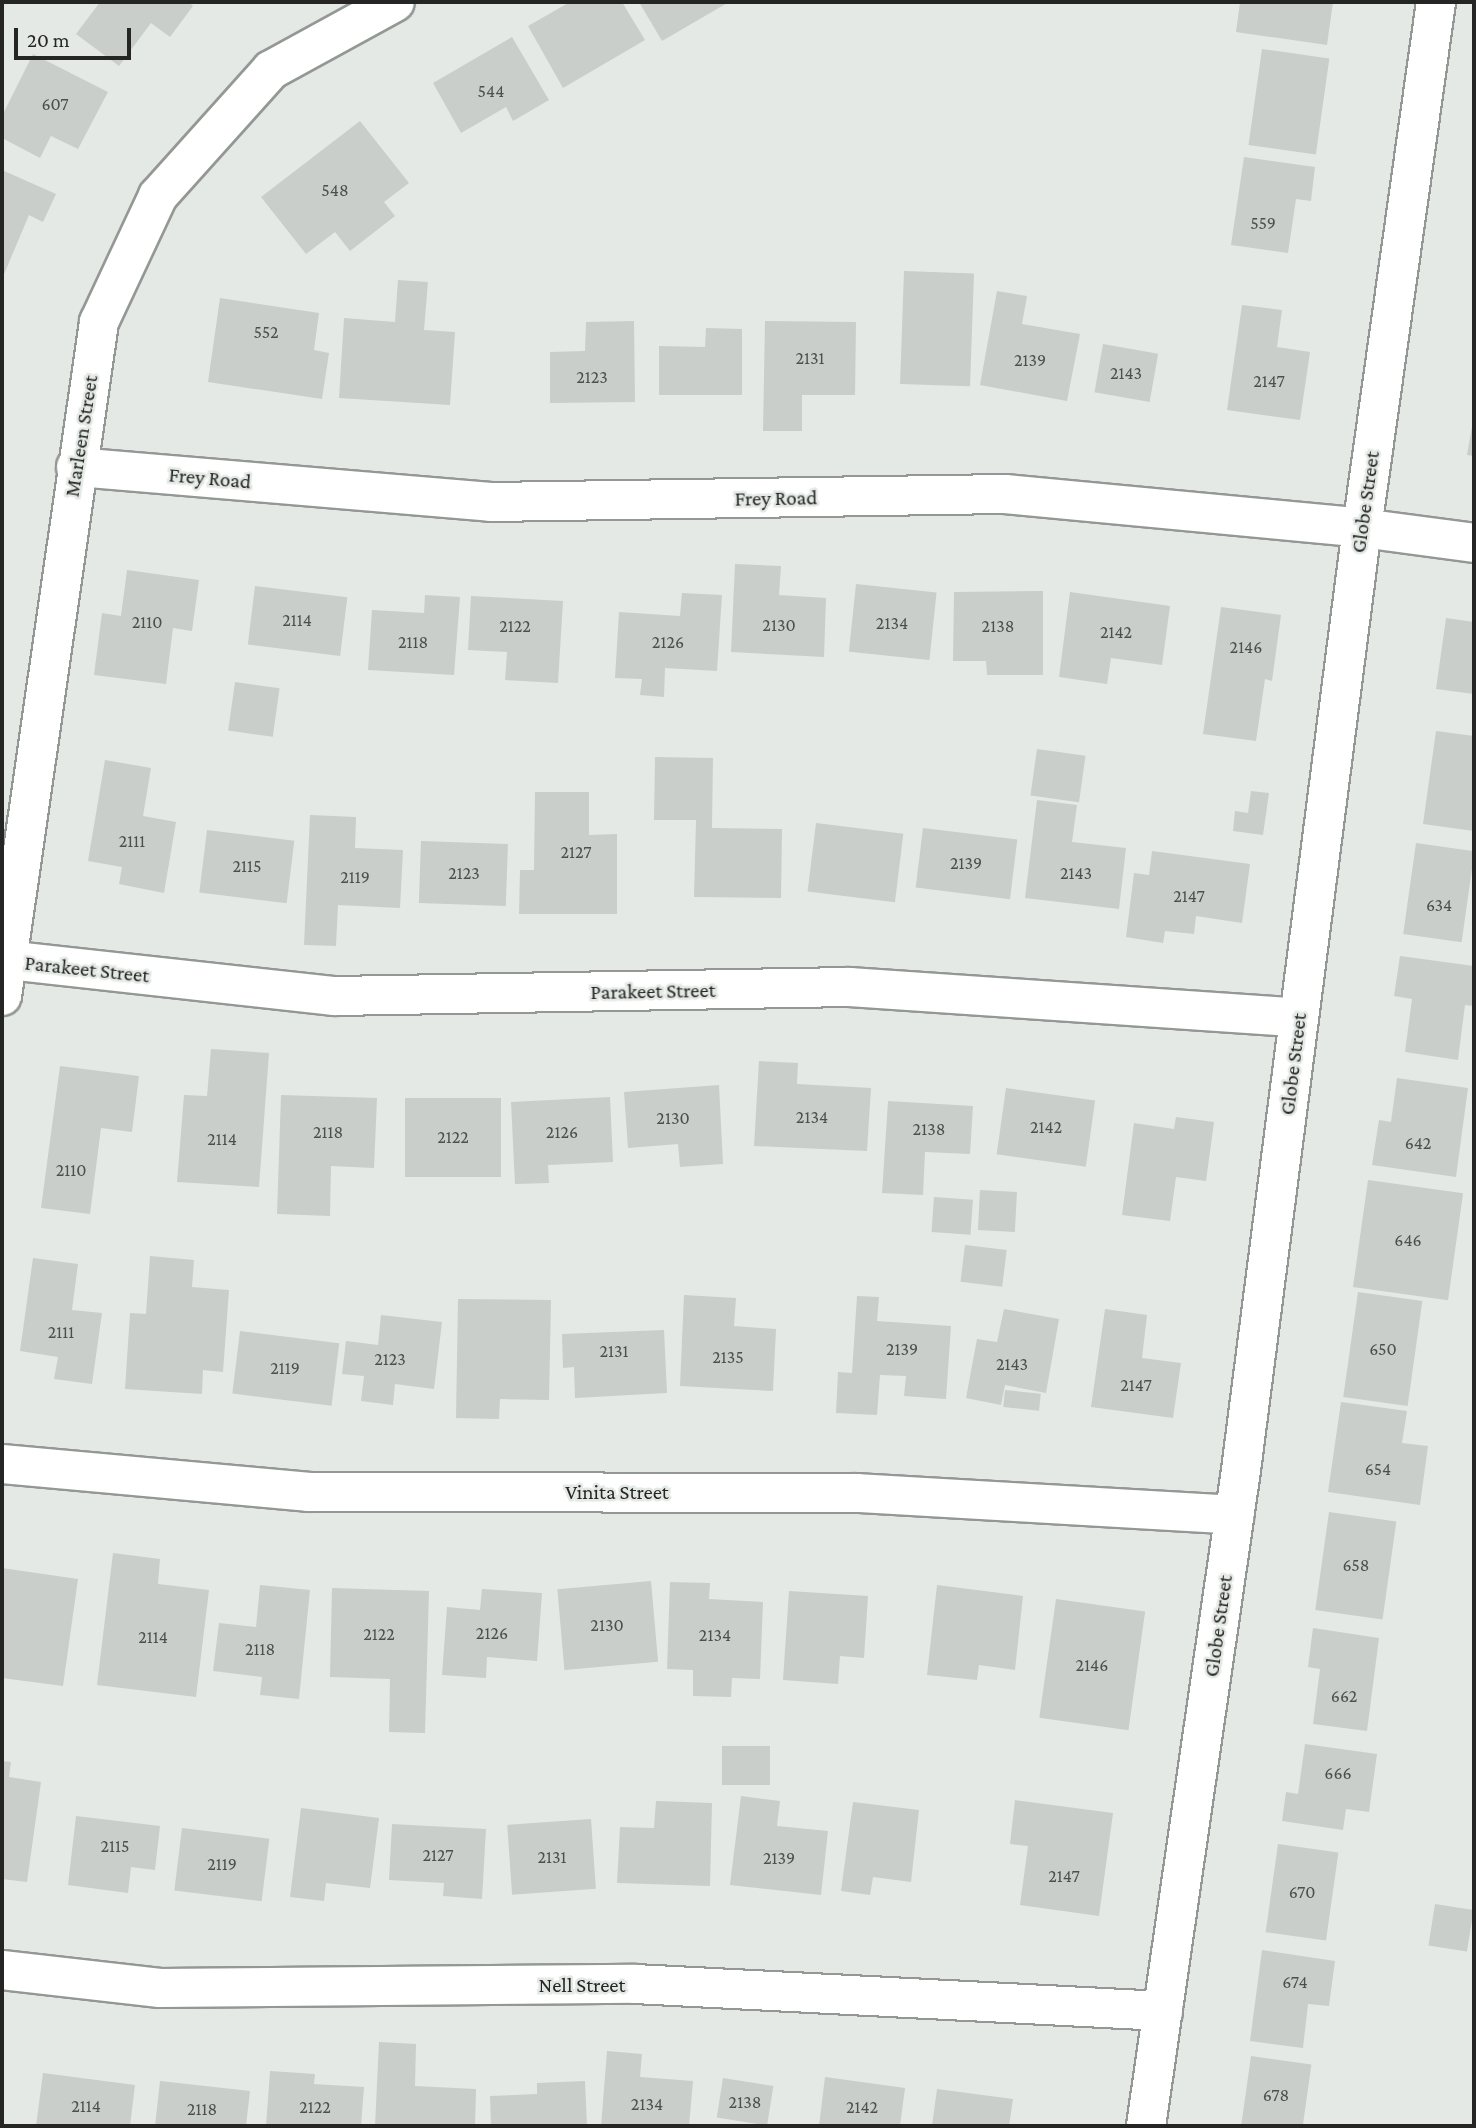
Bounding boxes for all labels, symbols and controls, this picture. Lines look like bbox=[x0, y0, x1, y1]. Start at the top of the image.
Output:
scale bar bbox=[18, 14, 135, 58]
text: 20 m bbox=[27, 28, 70, 52]
house number: 544 bbox=[478, 80, 504, 102]
house number: 607 bbox=[41, 93, 69, 115]
house number: 548 bbox=[321, 179, 349, 201]
house number: 559 bbox=[1250, 212, 1276, 234]
house number: 552 bbox=[254, 321, 278, 343]
house number: 2131 bbox=[795, 347, 825, 369]
house number: 2139 bbox=[1014, 349, 1046, 371]
house number: 2143 bbox=[1110, 362, 1142, 384]
house number: 2123 bbox=[576, 366, 608, 388]
house number: 2147 bbox=[1253, 370, 1285, 392]
street label: Marleen Street bbox=[59, 373, 103, 499]
street label: Globe Street bbox=[1345, 450, 1385, 554]
street label: Frey Road bbox=[168, 462, 252, 494]
street label: Frey Road bbox=[734, 485, 818, 511]
house number: 2114 bbox=[282, 609, 312, 631]
house number: 2110 bbox=[132, 611, 162, 633]
house number: 2134 bbox=[876, 612, 908, 634]
house number: 2130 bbox=[762, 614, 796, 636]
house number: 2122 bbox=[499, 615, 531, 637]
house number: 2138 bbox=[982, 615, 1014, 637]
house number: 2142 bbox=[1100, 621, 1132, 643]
house number: 2118 bbox=[398, 631, 428, 653]
house number: 2126 bbox=[652, 631, 684, 653]
house number: 2146 bbox=[1230, 636, 1262, 658]
house number: 2111 bbox=[119, 830, 145, 852]
house number: 2127 bbox=[560, 841, 592, 863]
house number: 2139 bbox=[950, 852, 982, 874]
house number: 2115 bbox=[232, 855, 262, 877]
house number: 2123 bbox=[448, 862, 480, 884]
house number: 2143 bbox=[1060, 862, 1092, 884]
house number: 2119 bbox=[340, 866, 370, 888]
house number: 2147 bbox=[1173, 885, 1205, 907]
house number: 634 bbox=[1426, 894, 1452, 916]
street label: Parakeet Street bbox=[23, 950, 151, 988]
street label: Parakeet Street bbox=[590, 977, 716, 1005]
street label: Globe Street bbox=[1274, 1012, 1312, 1116]
house number: 2134 bbox=[796, 1106, 828, 1128]
house number: 2130 bbox=[656, 1107, 690, 1129]
house number: 2142 bbox=[1030, 1116, 1062, 1138]
house number: 2138 bbox=[913, 1118, 945, 1140]
house number: 2118 bbox=[313, 1121, 343, 1143]
house number: 2126 bbox=[546, 1121, 578, 1143]
house number: 2122 bbox=[437, 1126, 469, 1148]
house number: 2114 bbox=[207, 1128, 237, 1150]
house number: 642 bbox=[1405, 1132, 1431, 1154]
house number: 2110 bbox=[56, 1159, 86, 1181]
house number: 646 bbox=[1394, 1229, 1422, 1251]
house number: 2111 bbox=[48, 1321, 74, 1343]
house number: 2139 bbox=[886, 1338, 918, 1360]
house number: 650 bbox=[1369, 1338, 1397, 1360]
house number: 2131 bbox=[599, 1340, 629, 1362]
house number: 2135 bbox=[712, 1346, 744, 1368]
house number: 2123 bbox=[374, 1348, 406, 1370]
house number: 2143 bbox=[996, 1353, 1028, 1375]
house number: 2119 bbox=[270, 1357, 300, 1379]
house number: 2147 bbox=[1120, 1374, 1152, 1396]
house number: 654 bbox=[1365, 1458, 1391, 1480]
street label: Vinita Street bbox=[565, 1479, 669, 1505]
house number: 658 bbox=[1342, 1554, 1370, 1576]
street label: Globe Street bbox=[1198, 1574, 1238, 1678]
house number: 2130 bbox=[590, 1614, 624, 1636]
house number: 2126 bbox=[476, 1622, 508, 1644]
house number: 2122 bbox=[363, 1623, 395, 1645]
house number: 2134 bbox=[699, 1624, 731, 1646]
house number: 2114 bbox=[138, 1626, 168, 1648]
house number: 2118 bbox=[245, 1638, 275, 1660]
house number: 2146 bbox=[1076, 1654, 1108, 1676]
house number: 662 bbox=[1331, 1685, 1357, 1707]
house number: 666 bbox=[1324, 1762, 1352, 1784]
house number: 2115 bbox=[100, 1835, 130, 1857]
house number: 2127 bbox=[422, 1844, 454, 1866]
house number: 2131 bbox=[537, 1846, 567, 1868]
house number: 2139 bbox=[763, 1847, 795, 1869]
house number: 2119 bbox=[207, 1853, 237, 1875]
house number: 2147 bbox=[1048, 1865, 1080, 1887]
house number: 670 bbox=[1289, 1881, 1315, 1903]
house number: 674 bbox=[1282, 1971, 1308, 1993]
street label: Nell Street bbox=[538, 1972, 626, 1998]
house number: 678 bbox=[1263, 2084, 1289, 2106]
house number: 2138 bbox=[729, 2091, 761, 2113]
house number: 2134 bbox=[631, 2093, 663, 2115]
house number: 2114 bbox=[71, 2095, 101, 2117]
house number: 2122 bbox=[299, 2096, 331, 2118]
house number: 2142 bbox=[846, 2096, 878, 2118]
house number: 2118 bbox=[187, 2098, 217, 2120]

